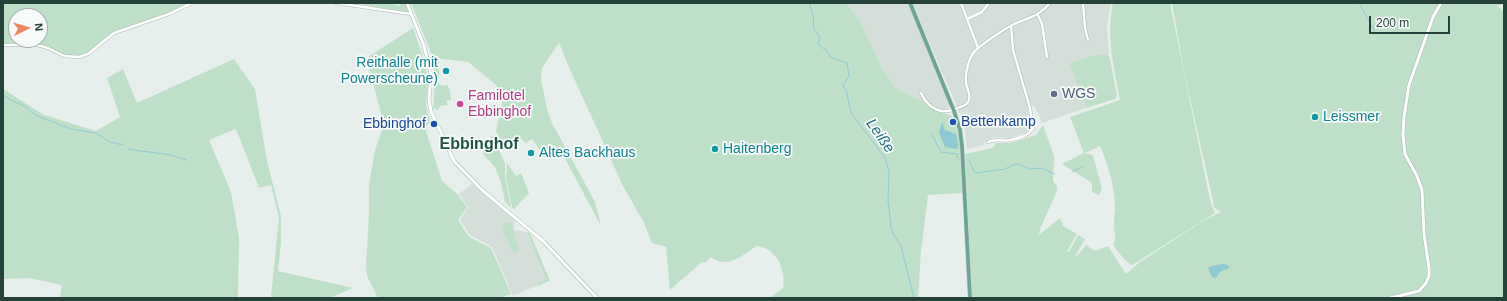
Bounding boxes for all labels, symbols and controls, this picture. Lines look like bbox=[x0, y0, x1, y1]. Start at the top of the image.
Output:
north arrow bbox=[8, 8, 48, 48]
scale bar bbox=[1371, 8, 1452, 34]
text: 200 m bbox=[1376, 16, 1409, 30]
text: N bbox=[33, 23, 45, 32]
place label: Reithalle (mit Powerscheune) bbox=[341, 55, 438, 88]
marker: Reithalle (mit Powerscheune) bbox=[441, 66, 451, 76]
place label: WGS bbox=[1062, 86, 1095, 102]
place label: Familotel Ebbinghof bbox=[468, 88, 531, 120]
marker: WGS bbox=[1049, 89, 1059, 99]
marker: Familotel Ebbinghof bbox=[455, 99, 465, 109]
place label: Leissmer bbox=[1323, 109, 1380, 125]
marker: Leissmer bbox=[1310, 112, 1320, 122]
place label: Bettenkamp bbox=[961, 114, 1036, 130]
water label: Leiße bbox=[862, 115, 898, 157]
place label: Ebbinghof bbox=[363, 116, 426, 132]
marker: Bettenkamp bbox=[948, 117, 958, 127]
marker: Ebbinghof bbox=[429, 119, 439, 129]
district label: Ebbinghof bbox=[439, 135, 519, 155]
place label: Haitenberg bbox=[723, 141, 791, 157]
marker: Haitenberg bbox=[710, 144, 720, 154]
place label: Altes Backhaus bbox=[539, 145, 635, 161]
marker: Altes Backhaus bbox=[526, 148, 536, 158]

